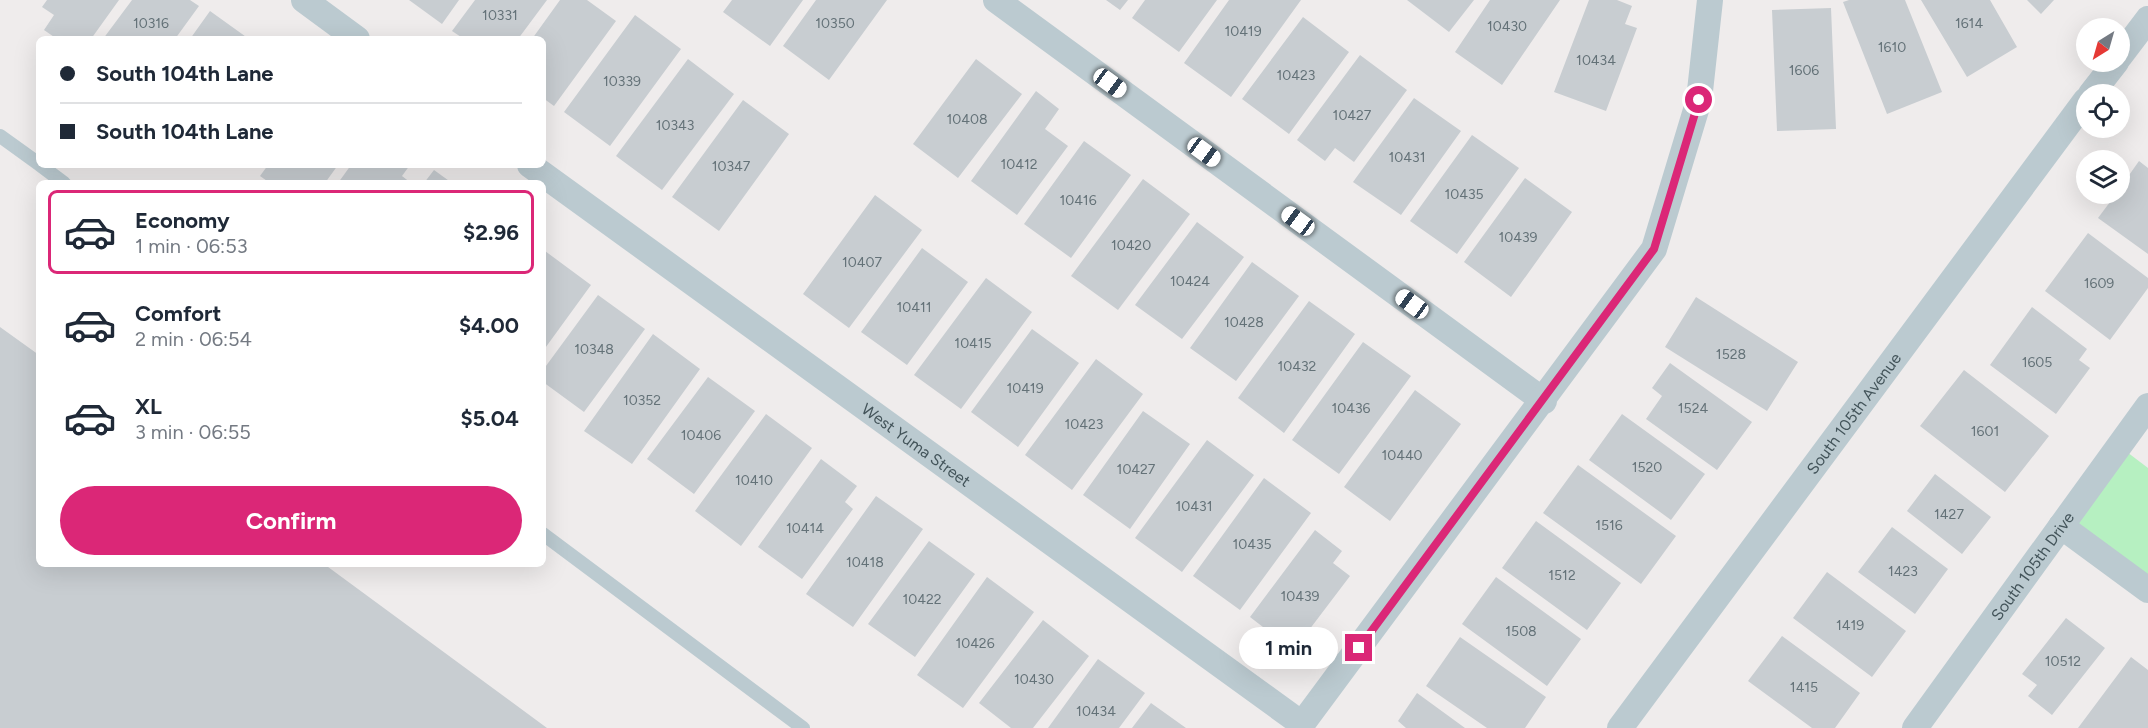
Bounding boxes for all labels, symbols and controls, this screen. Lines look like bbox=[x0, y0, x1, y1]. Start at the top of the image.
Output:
house number: 10331 bbox=[482, 7, 518, 24]
house number: 10316 bbox=[133, 15, 169, 32]
house number: 10350 bbox=[815, 15, 855, 32]
house number: 1614 bbox=[1955, 15, 1983, 32]
house number: 10430 bbox=[1487, 18, 1527, 35]
north arrow bbox=[2076, 18, 2130, 72]
map controls bbox=[2076, 18, 2130, 204]
house number: 10419 bbox=[1224, 23, 1262, 40]
house number: 1610 bbox=[1878, 39, 1906, 56]
house number: 10434 bbox=[1576, 52, 1616, 69]
text: South 104th Lane bbox=[96, 60, 274, 87]
house number: 1606 bbox=[1789, 62, 1819, 79]
car bbox=[1090, 65, 1130, 101]
house number: 10423 bbox=[1277, 67, 1315, 84]
house number: 10339 bbox=[603, 73, 641, 90]
button: locate bbox=[2076, 84, 2130, 138]
route start bbox=[1685, 86, 1712, 113]
house number: 10427 bbox=[1333, 107, 1372, 124]
house number: 10408 bbox=[946, 111, 988, 128]
house number: 10343 bbox=[656, 117, 694, 134]
text: South 104th Lane bbox=[96, 118, 274, 145]
car bbox=[1184, 134, 1224, 170]
house number: 10431 bbox=[1389, 149, 1425, 166]
button: layers bbox=[2076, 150, 2130, 204]
house number: 10412 bbox=[1000, 156, 1038, 173]
house number: 10347 bbox=[712, 158, 751, 175]
house number: 10435 bbox=[1444, 186, 1484, 203]
house number: 10416 bbox=[1059, 192, 1097, 209]
car bbox=[1278, 203, 1318, 239]
icon: car bbox=[63, 205, 117, 259]
text: Economy bbox=[135, 207, 230, 234]
text: $2.96 bbox=[463, 219, 519, 246]
house number: 10439 bbox=[1499, 229, 1538, 246]
text: 1 min · 06:53 bbox=[135, 234, 248, 258]
house number: 10420 bbox=[1111, 237, 1151, 254]
house number: 10407 bbox=[842, 254, 882, 271]
house number: 10424 bbox=[1170, 273, 1210, 290]
house number: 1609 bbox=[2084, 275, 2114, 292]
car bbox=[1392, 286, 1432, 322]
icon: car bbox=[63, 298, 117, 352]
house number: 10411 bbox=[896, 299, 932, 316]
text: Comfort bbox=[135, 300, 221, 327]
text: $4.00 bbox=[459, 312, 519, 339]
house number: 10428 bbox=[1224, 314, 1264, 331]
text: 2 min · 06:54 bbox=[135, 327, 252, 351]
house number: 10415 bbox=[954, 335, 992, 352]
house number: 10348 bbox=[574, 341, 614, 358]
house number: 1528 bbox=[1716, 346, 1746, 363]
street label: South 105th Avenue bbox=[1802, 349, 1905, 478]
house number: 1605 bbox=[2022, 354, 2052, 371]
house number: 10432 bbox=[1278, 358, 1316, 375]
house number: 10419 bbox=[1006, 380, 1044, 397]
icon: car bbox=[63, 391, 117, 445]
house number: 10352 bbox=[623, 392, 661, 409]
text: XL bbox=[135, 393, 162, 420]
street label: West Yuma Street bbox=[858, 399, 974, 490]
house number: 10436 bbox=[1332, 400, 1371, 417]
house number: 1524 bbox=[1678, 400, 1708, 417]
text: $5.04 bbox=[460, 405, 519, 432]
house number: 10423 bbox=[1065, 416, 1103, 433]
text: 3 min · 06:55 bbox=[135, 420, 251, 444]
house number: 1601 bbox=[1971, 423, 1999, 440]
house number: 10406 bbox=[681, 427, 721, 444]
house number: 10440 bbox=[1381, 447, 1423, 464]
house number: 1520 bbox=[1632, 459, 1662, 476]
house number: 10427 bbox=[1117, 461, 1156, 478]
house number: 10410 bbox=[735, 472, 773, 489]
button: Confirm bbox=[60, 486, 522, 555]
house number: 10431 bbox=[1176, 498, 1212, 515]
house number: 1427 bbox=[1934, 506, 1964, 523]
street label: South 105th Drive bbox=[1987, 508, 2078, 624]
house number: 1516 bbox=[1595, 517, 1623, 534]
house number: 10414 bbox=[786, 520, 824, 537]
house number: 10435 bbox=[1232, 536, 1272, 553]
house number: 10418 bbox=[846, 554, 884, 571]
house number: 1423 bbox=[1888, 563, 1918, 580]
house number: 1512 bbox=[1548, 567, 1576, 584]
house number: 10439 bbox=[1281, 588, 1320, 605]
house number: 10422 bbox=[902, 591, 942, 608]
house number: 1419 bbox=[1836, 617, 1864, 634]
house number: 1508 bbox=[1505, 623, 1537, 640]
callout: 1 min bbox=[1239, 627, 1338, 669]
route end bbox=[1345, 634, 1372, 661]
house number: 10426 bbox=[955, 635, 995, 652]
text: 1 min bbox=[1265, 636, 1312, 660]
house number: 10512 bbox=[2045, 653, 2081, 670]
house number: 10430 bbox=[1014, 671, 1054, 688]
house number: 1415 bbox=[1790, 679, 1818, 696]
house number: 10434 bbox=[1076, 703, 1116, 720]

